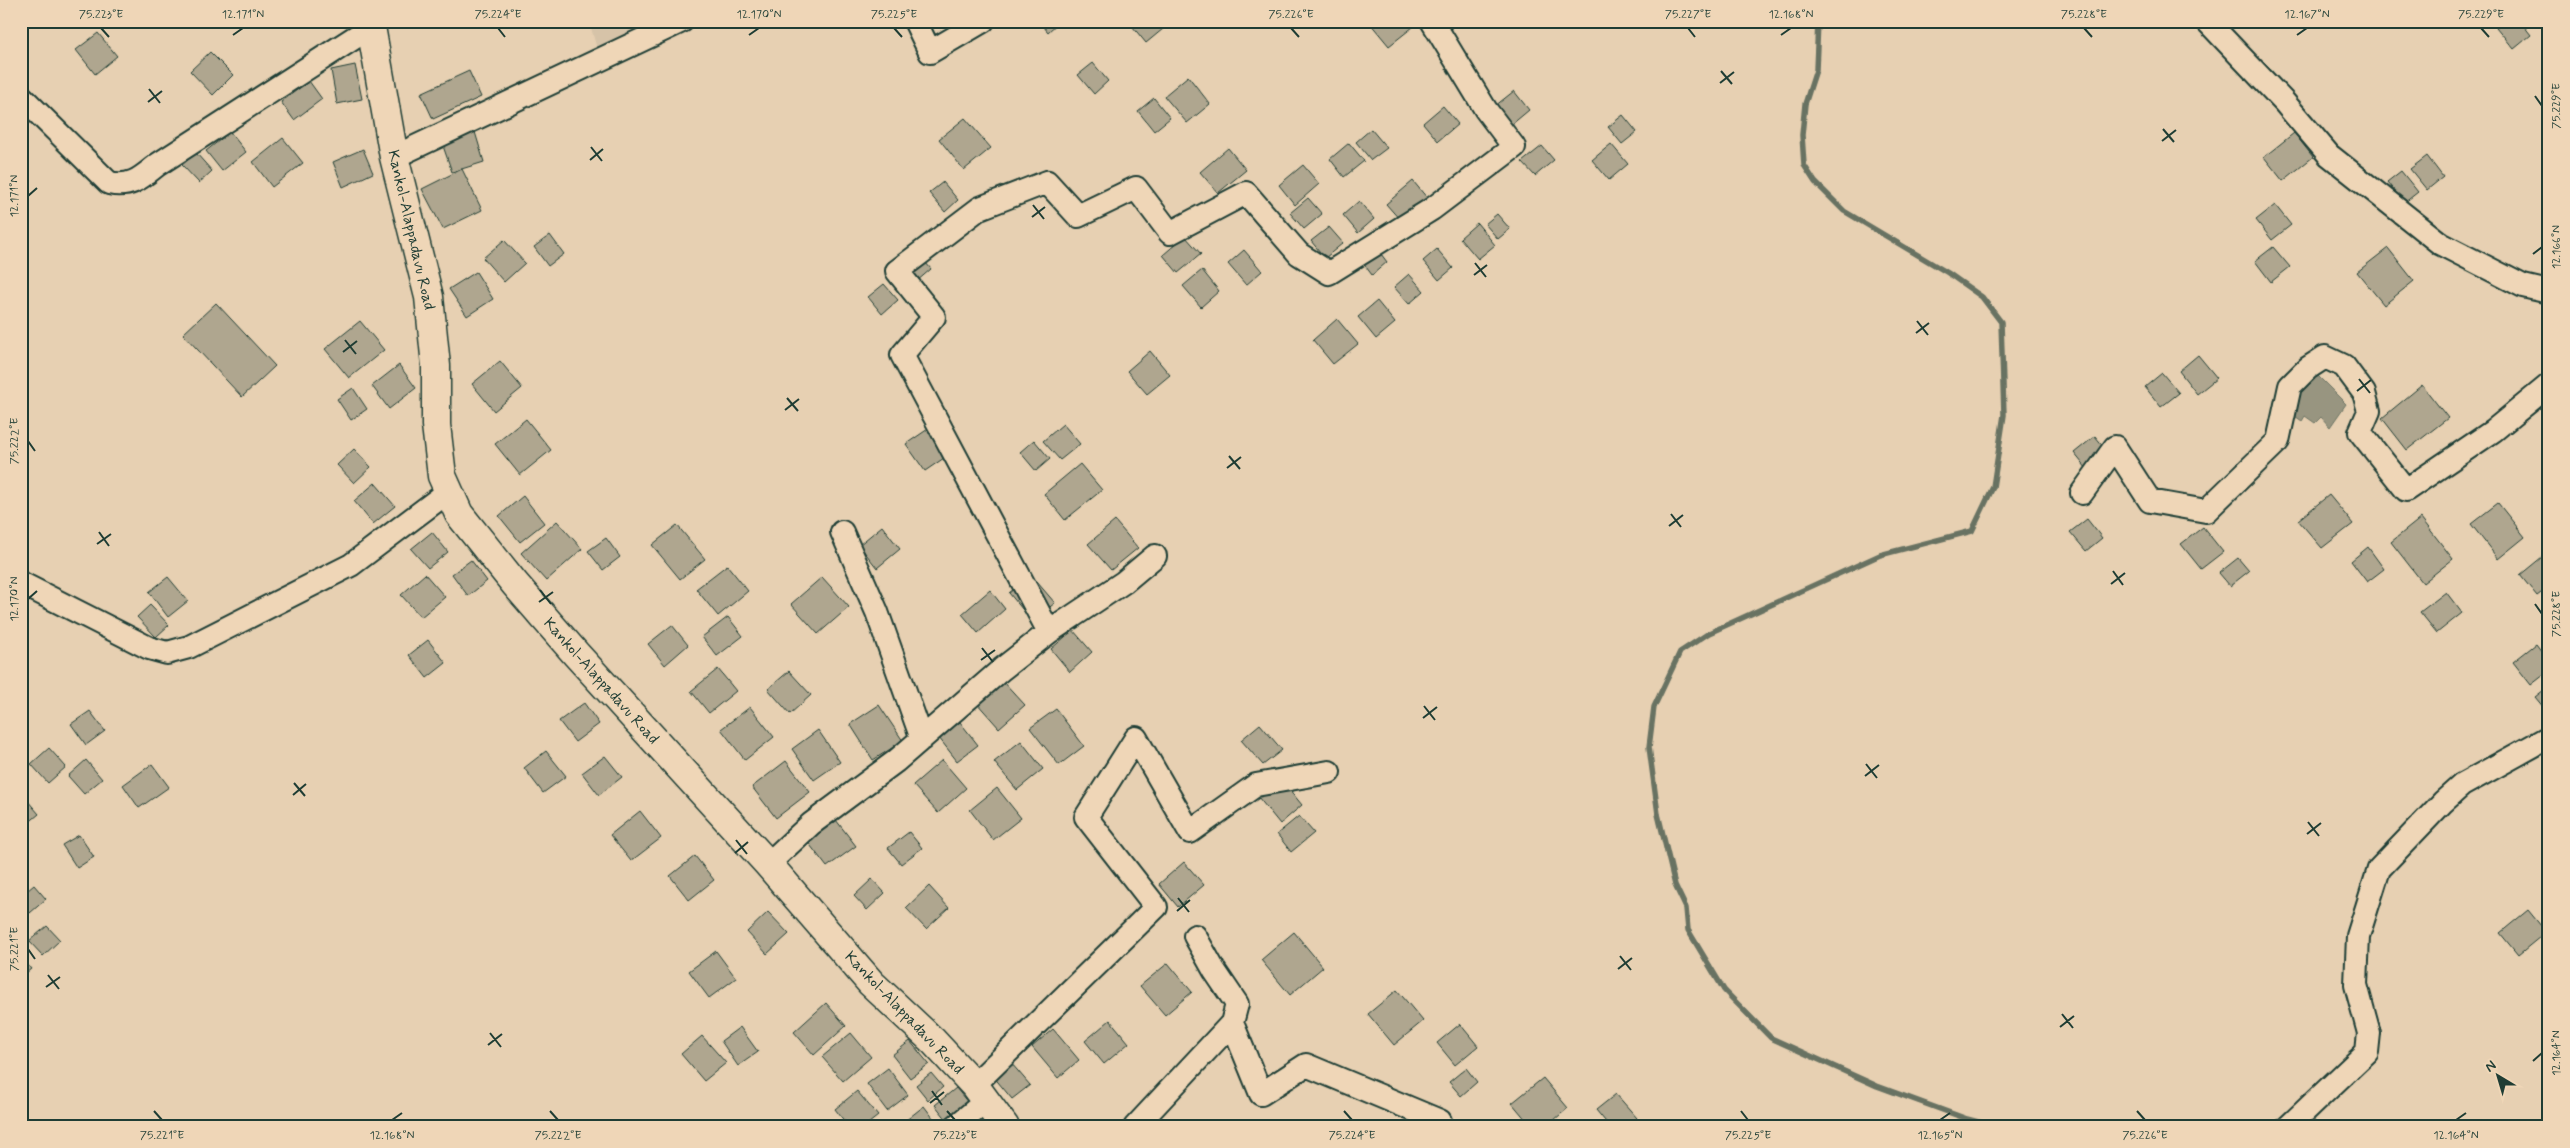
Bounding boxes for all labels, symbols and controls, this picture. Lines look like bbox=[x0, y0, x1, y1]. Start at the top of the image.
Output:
text: 75.223°E bbox=[79, 7, 123, 23]
text: 12.171°N bbox=[222, 7, 264, 23]
text: 75.224°E bbox=[475, 7, 521, 23]
text: 12.170°N bbox=[736, 7, 782, 23]
text: 75.225°E bbox=[871, 7, 917, 23]
text: 75.226°E bbox=[1268, 7, 1314, 23]
text: 75.227°E bbox=[1665, 7, 1711, 23]
text: 12.168°N bbox=[1768, 7, 1814, 23]
text: 75.228°E bbox=[2061, 7, 2107, 23]
text: 12.167°N bbox=[2284, 7, 2330, 23]
text: 75.229°E bbox=[2458, 7, 2504, 23]
text: 75.229°E bbox=[2549, 83, 2565, 129]
street label: Kankol-Alappadavu Road bbox=[382, 148, 440, 312]
text: 12.171°N bbox=[7, 175, 23, 217]
text: 12.166°N bbox=[2549, 225, 2565, 269]
text: 75.222°E bbox=[7, 418, 23, 464]
text: 12.170°N bbox=[7, 576, 23, 622]
text: 75.228°E bbox=[2549, 591, 2565, 637]
street label: Kankol-Alappadavu Road bbox=[538, 613, 664, 749]
text: 75.221°E bbox=[7, 927, 23, 971]
street label: Kankol-Alappadavu Road bbox=[840, 947, 968, 1079]
text: 12.164°N bbox=[2549, 1030, 2565, 1076]
north arrow bbox=[2472, 1050, 2522, 1100]
text: N bbox=[2481, 1057, 2500, 1077]
text: 75.221°E bbox=[140, 1128, 184, 1144]
text: 12.168°N bbox=[369, 1128, 415, 1144]
text: 75.222°E bbox=[535, 1128, 581, 1144]
text: 75.223°E bbox=[933, 1128, 977, 1144]
text: 75.224°E bbox=[1329, 1128, 1375, 1144]
text: 75.225°E bbox=[1725, 1128, 1771, 1144]
text: 12.165°N bbox=[1917, 1128, 1963, 1144]
text: 75.226°E bbox=[2122, 1128, 2168, 1144]
text: 12.164°N bbox=[2433, 1128, 2479, 1144]

